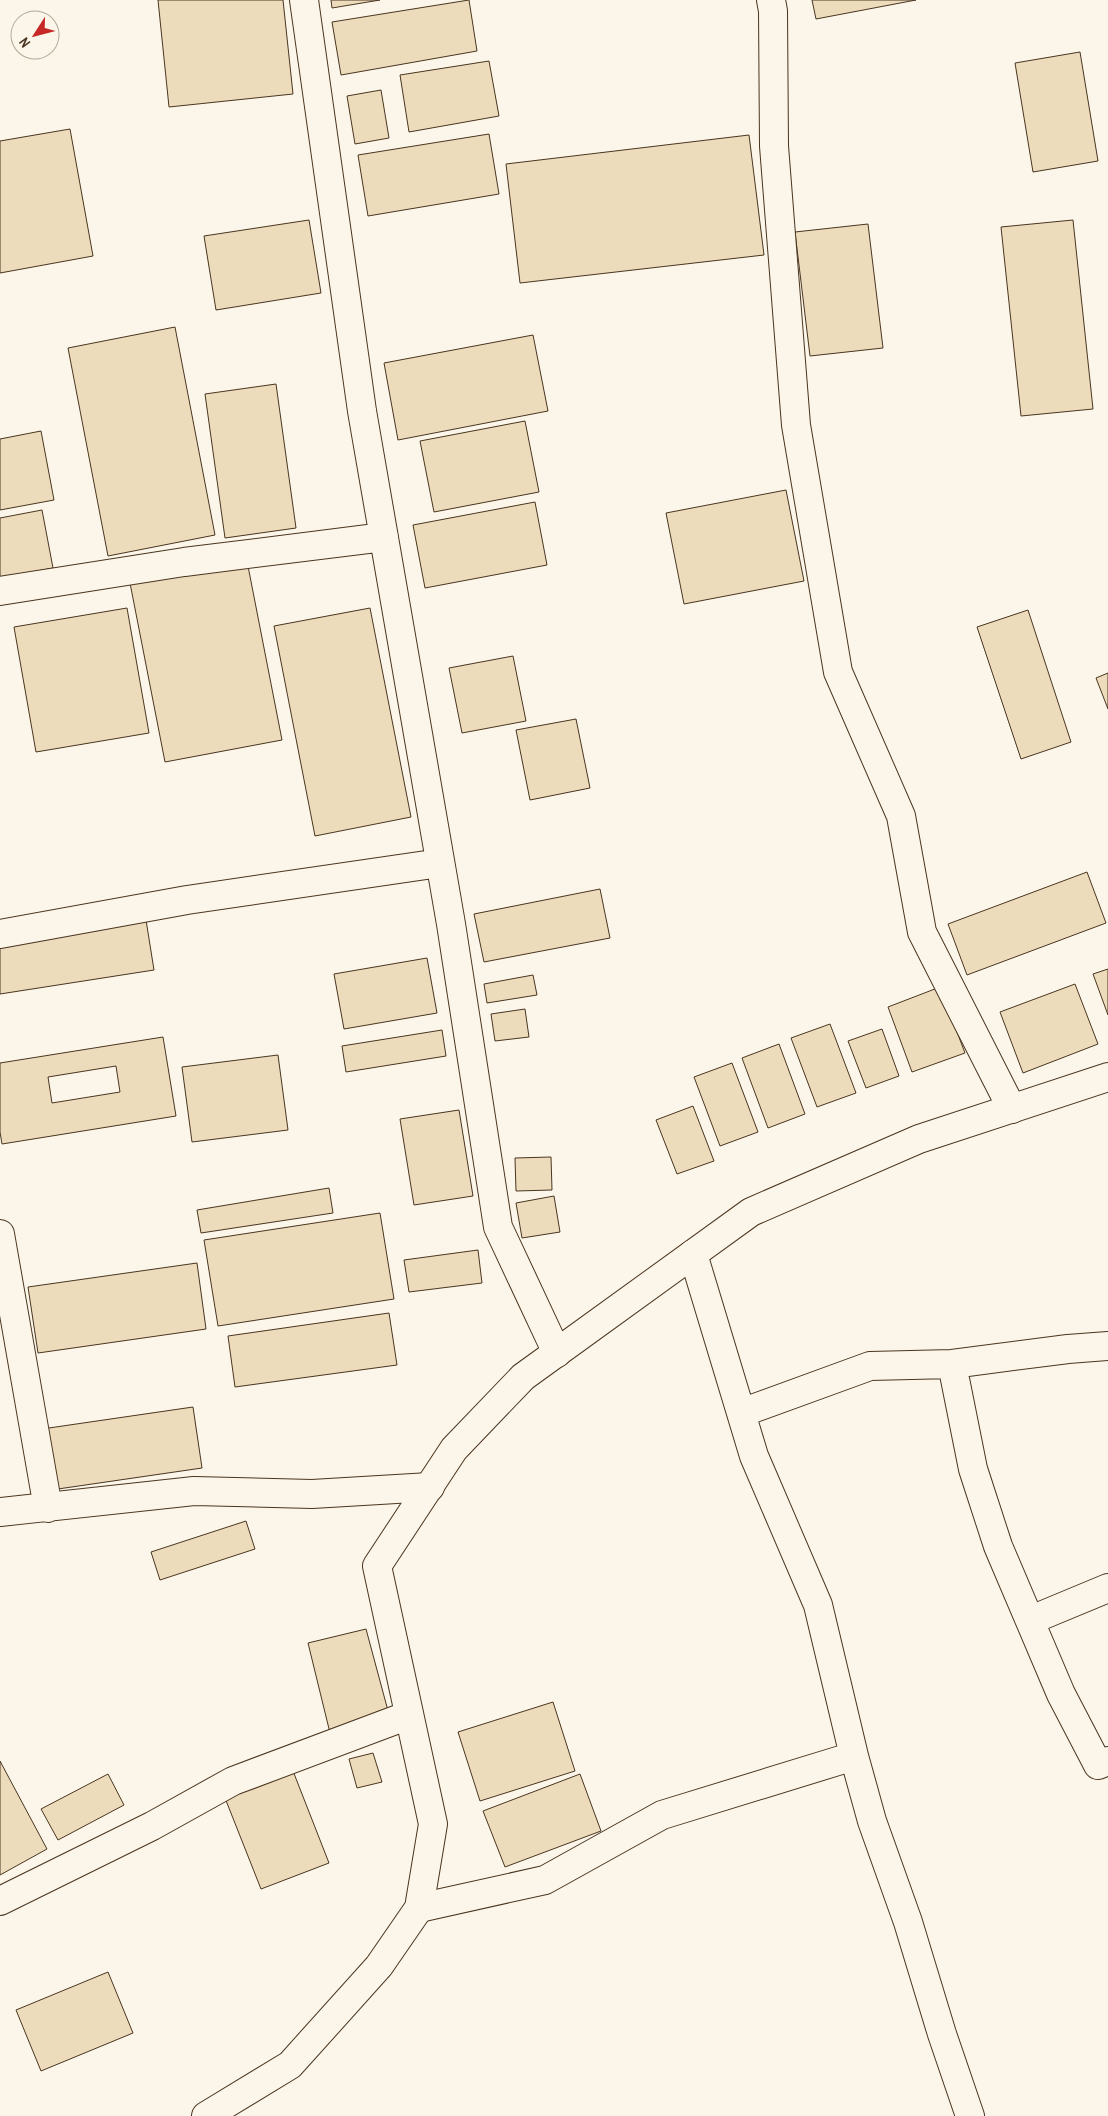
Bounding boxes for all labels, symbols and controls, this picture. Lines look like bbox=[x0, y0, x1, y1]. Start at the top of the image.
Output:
north arrow bbox=[10, 10, 60, 60]
text: N bbox=[15, 34, 34, 51]

